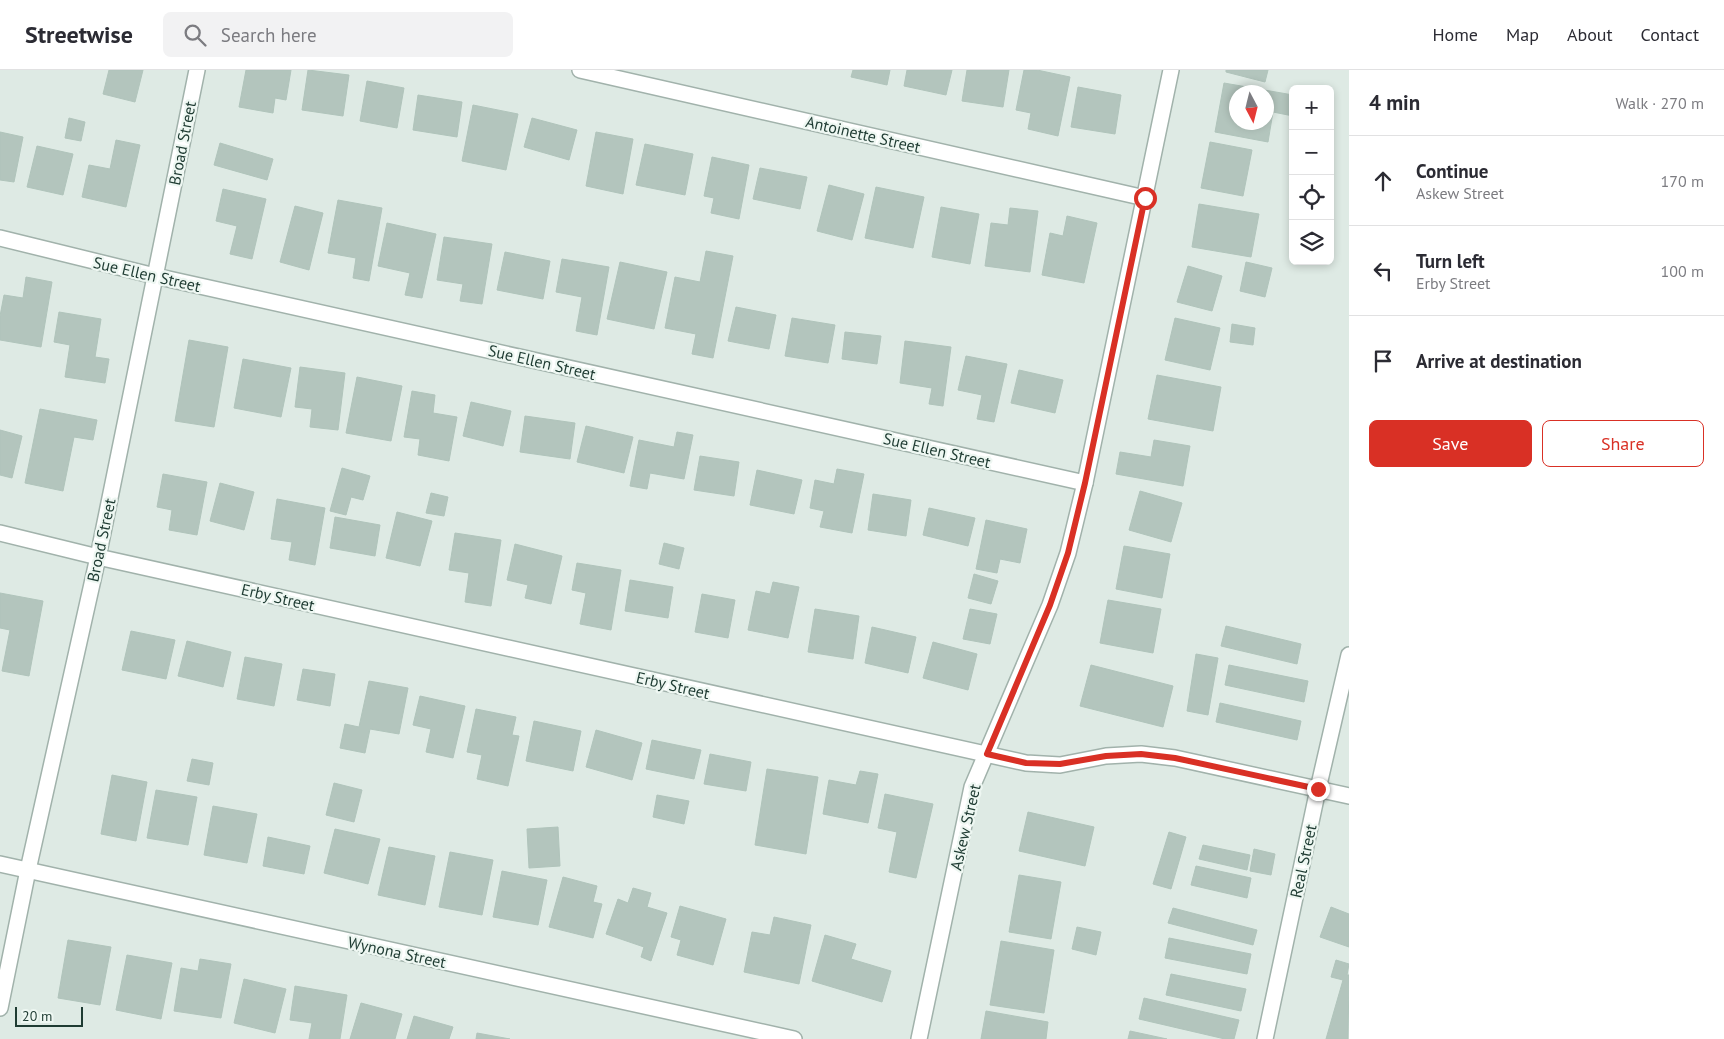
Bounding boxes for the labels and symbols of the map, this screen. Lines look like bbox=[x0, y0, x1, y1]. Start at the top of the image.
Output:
north arrow bbox=[1229, 85, 1274, 130]
street label: Broad Street bbox=[164, 99, 200, 187]
street label: Antoinette Street bbox=[804, 111, 923, 157]
route start bbox=[1134, 187, 1157, 210]
street label: Sue Ellen Street bbox=[91, 252, 203, 296]
street label: Sue Ellen Street bbox=[486, 340, 598, 384]
street label: Sue Ellen Street bbox=[881, 428, 993, 472]
street label: Broad Street bbox=[82, 496, 120, 584]
street label: Erby Street bbox=[239, 579, 317, 615]
street label: Erby Street bbox=[634, 667, 712, 703]
route end bbox=[1307, 778, 1330, 801]
street label: Askew Street bbox=[945, 781, 985, 872]
street label: Real Street bbox=[1285, 822, 1321, 900]
street label: Wynona Street bbox=[346, 932, 448, 972]
scale bar bbox=[15, 1004, 82, 1027]

